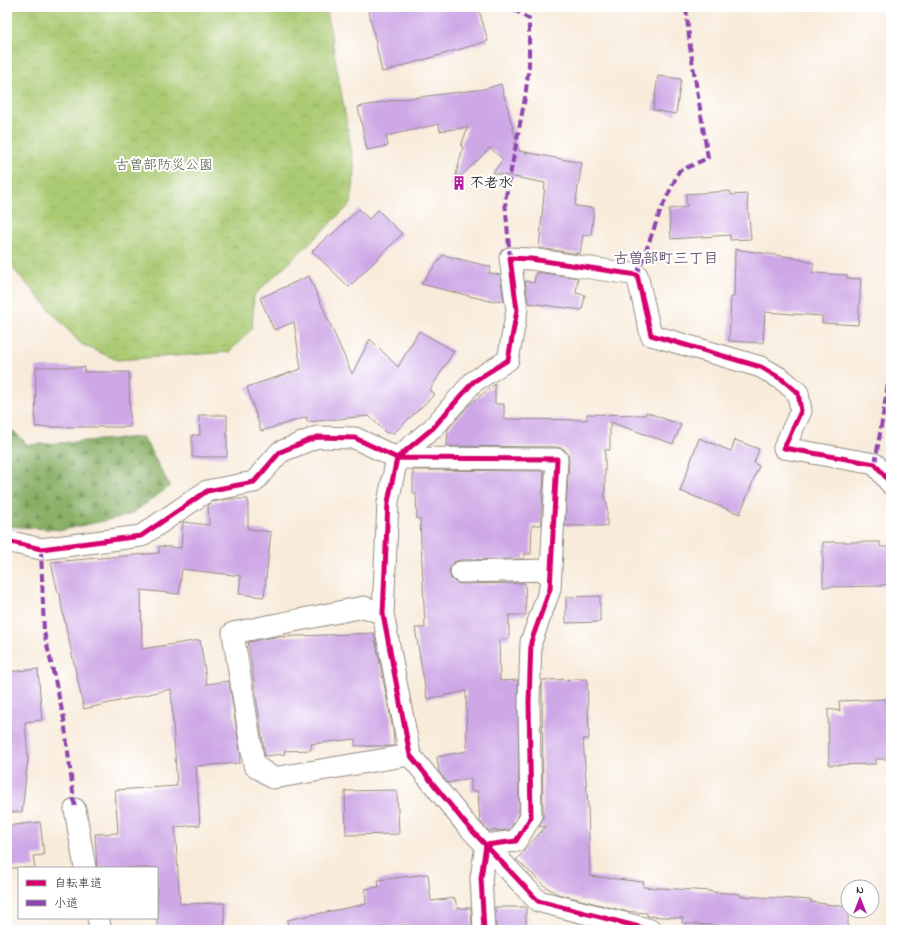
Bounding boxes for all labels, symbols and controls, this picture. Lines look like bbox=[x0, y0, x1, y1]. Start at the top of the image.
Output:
park label: 古曽部防災公園 bbox=[115, 155, 213, 176]
place label: 不老水 bbox=[470, 173, 513, 194]
building icon: 不老水 bbox=[451, 175, 467, 191]
district label: 古曽部町三丁目 bbox=[613, 248, 719, 270]
legend bbox=[18, 867, 158, 919]
text: 自転車道 bbox=[54, 875, 102, 893]
north arrow bbox=[840, 879, 880, 919]
text: N bbox=[856, 882, 864, 898]
text: 小道 bbox=[54, 895, 78, 913]

